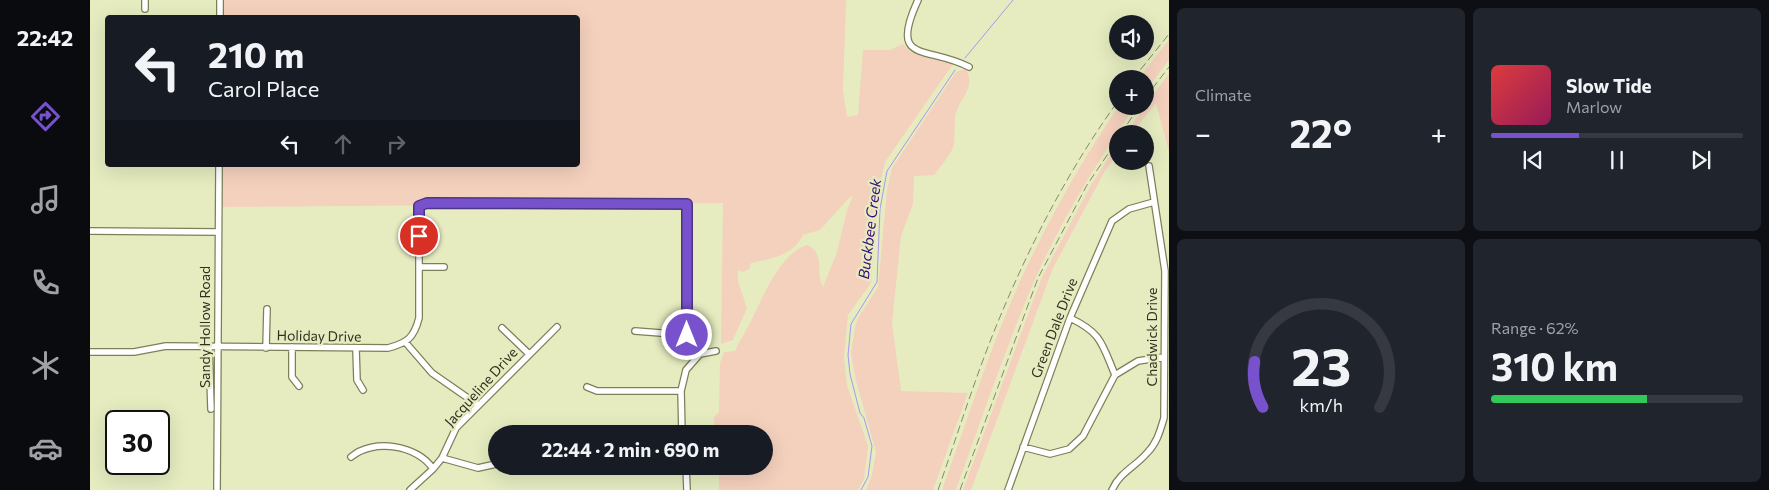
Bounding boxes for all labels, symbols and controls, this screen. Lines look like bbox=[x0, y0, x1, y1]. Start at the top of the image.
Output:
map controls bbox=[1109, 15, 1154, 170]
button: sound bbox=[1109, 15, 1154, 60]
text: 22:42 bbox=[17, 24, 73, 51]
text: 210 m bbox=[208, 32, 304, 75]
icon: left bbox=[125, 35, 190, 100]
button: + bbox=[1109, 70, 1154, 115]
text: Slow Tide bbox=[1566, 74, 1652, 97]
text: Carol Place bbox=[208, 75, 319, 102]
text: Climate bbox=[1195, 85, 1251, 104]
text: Marlow bbox=[1566, 97, 1622, 116]
icon: directions bbox=[28, 99, 63, 134]
text: 22° bbox=[1289, 109, 1352, 156]
text: − bbox=[1195, 116, 1211, 150]
text: + bbox=[1431, 116, 1447, 150]
button: − bbox=[1109, 125, 1154, 170]
icon: left bbox=[276, 130, 304, 158]
icon: ahead bbox=[329, 130, 357, 158]
icon: right bbox=[382, 130, 410, 158]
icon: previous bbox=[1519, 146, 1547, 174]
icon: pause bbox=[1603, 146, 1631, 174]
icon: next bbox=[1687, 146, 1715, 174]
water label: Buckbee Creek bbox=[854, 177, 884, 280]
icon: music bbox=[28, 182, 63, 217]
pin bbox=[398, 215, 440, 257]
icon: arrive bbox=[405, 222, 433, 250]
icon: phone bbox=[28, 265, 63, 300]
street label: Sandy Hollow Road bbox=[196, 266, 213, 388]
street label: Green Dale Drive bbox=[1027, 275, 1080, 380]
street label: Chadwick Drive bbox=[1143, 288, 1160, 386]
position arrow bbox=[660, 308, 712, 360]
text: Range · 62% bbox=[1491, 318, 1579, 337]
street label: Holiday Drive bbox=[276, 326, 362, 345]
text: 23 bbox=[1291, 333, 1351, 397]
text: 310 km bbox=[1491, 342, 1618, 389]
street label: Jacqueline Drive bbox=[441, 344, 521, 430]
icon: climate bbox=[28, 348, 63, 383]
text: km/h bbox=[1299, 394, 1343, 416]
speed limit sign: 30 bbox=[105, 410, 170, 475]
icon: car bbox=[28, 431, 63, 466]
text: 22:44 · 2 min · 690 m bbox=[542, 438, 719, 461]

